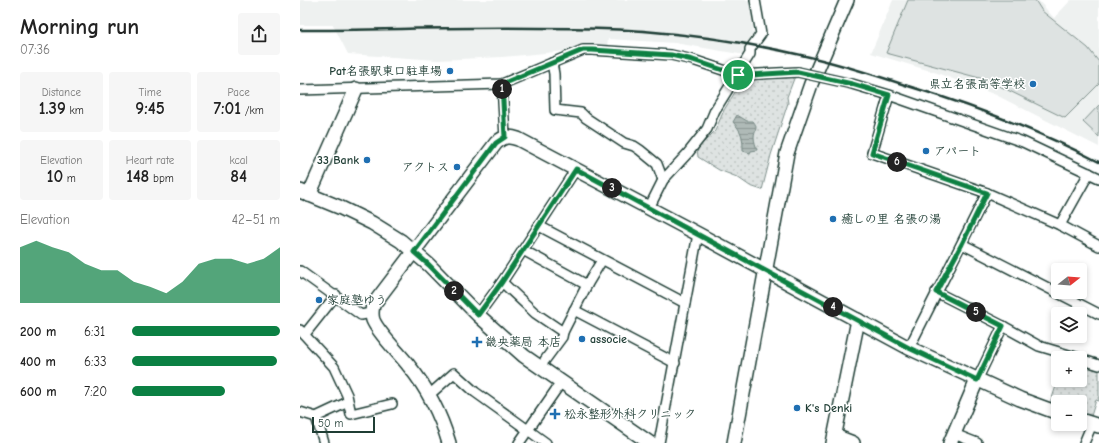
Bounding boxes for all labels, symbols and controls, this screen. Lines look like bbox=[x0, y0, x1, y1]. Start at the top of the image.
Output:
button: share bbox=[238, 13, 280, 55]
text: Morning run bbox=[20, 14, 139, 40]
text: 07:36 bbox=[20, 42, 50, 57]
pin bbox=[721, 58, 755, 92]
place label: Pat名張駅東口駐車場 bbox=[329, 64, 442, 78]
icon: arrive bbox=[727, 64, 749, 86]
marker: Pat名張駅東口駐車場 bbox=[445, 66, 455, 76]
place label: 県立名張高等学校 bbox=[929, 77, 1025, 91]
pin: 1 bbox=[492, 79, 512, 99]
marker: 県立名張高等学校 bbox=[1028, 79, 1038, 89]
text: 1 bbox=[500, 82, 504, 95]
text: Distance bbox=[42, 86, 81, 99]
text: Time bbox=[139, 86, 161, 99]
text: Pace bbox=[228, 86, 250, 99]
text: 1.39 bbox=[39, 99, 66, 118]
text: 9:45 bbox=[135, 99, 165, 118]
text: 7:01 bbox=[213, 99, 241, 118]
text: km bbox=[66, 104, 84, 117]
text: /km bbox=[241, 104, 264, 117]
place label: アパート bbox=[934, 144, 981, 158]
marker: アパート bbox=[921, 146, 931, 156]
pin: 6 bbox=[887, 152, 907, 172]
place label: 33 Bank bbox=[317, 153, 359, 167]
text: Elevation bbox=[40, 154, 82, 167]
text: Heart rate bbox=[126, 154, 174, 167]
text: kcal bbox=[229, 154, 248, 167]
marker: 33 Bank bbox=[362, 155, 372, 165]
text: 6 bbox=[894, 155, 900, 168]
place label: アクトス bbox=[402, 160, 449, 174]
marker: アクトス bbox=[452, 162, 462, 172]
text: 10 bbox=[47, 167, 63, 186]
text: 148 bbox=[126, 167, 149, 186]
text: 84 bbox=[230, 167, 247, 186]
text: m bbox=[63, 172, 76, 185]
text: bpm bbox=[149, 172, 174, 185]
pin: 3 bbox=[602, 178, 622, 198]
text: 3 bbox=[609, 181, 615, 194]
text: Elevation bbox=[20, 212, 70, 227]
text: 42–51 m bbox=[232, 212, 280, 227]
place label: 癒しの里 名張の湯 bbox=[841, 212, 941, 226]
marker: 癒しの里 名張の湯 bbox=[828, 214, 838, 224]
north arrow bbox=[1051, 263, 1087, 299]
map controls bbox=[1051, 263, 1087, 431]
pin: 2 bbox=[444, 281, 464, 301]
text: 2 bbox=[451, 284, 457, 297]
place label: 家庭塾ゆう bbox=[327, 293, 387, 307]
marker: 家庭塾ゆう bbox=[314, 295, 324, 305]
pin: 4 bbox=[823, 297, 843, 317]
text: 4 bbox=[830, 300, 836, 313]
pin: 5 bbox=[966, 302, 986, 322]
text: 5 bbox=[973, 305, 979, 318]
button: layers bbox=[1051, 307, 1087, 343]
text: 200 m bbox=[20, 324, 56, 339]
text: 6:31 bbox=[84, 324, 105, 339]
place label: associe bbox=[590, 332, 627, 346]
marker: associe bbox=[577, 334, 587, 344]
place label: 畿央薬局 本店 bbox=[485, 335, 561, 349]
marker: 畿央薬局 本店 bbox=[472, 337, 482, 347]
button: + bbox=[1051, 351, 1087, 387]
text: 400 m bbox=[20, 354, 56, 369]
text: 6:33 bbox=[84, 354, 107, 369]
text: 600 m bbox=[20, 384, 57, 399]
text: 7:20 bbox=[84, 384, 107, 399]
button: − bbox=[1051, 395, 1087, 431]
place label: K's Denki bbox=[805, 401, 852, 415]
marker: K's Denki bbox=[792, 403, 802, 413]
place label: 松永整形外科クリニック bbox=[564, 407, 696, 421]
marker: 松永整形外科クリニック bbox=[549, 408, 561, 420]
scale bar bbox=[312, 415, 375, 434]
text: 50 m bbox=[318, 417, 343, 430]

